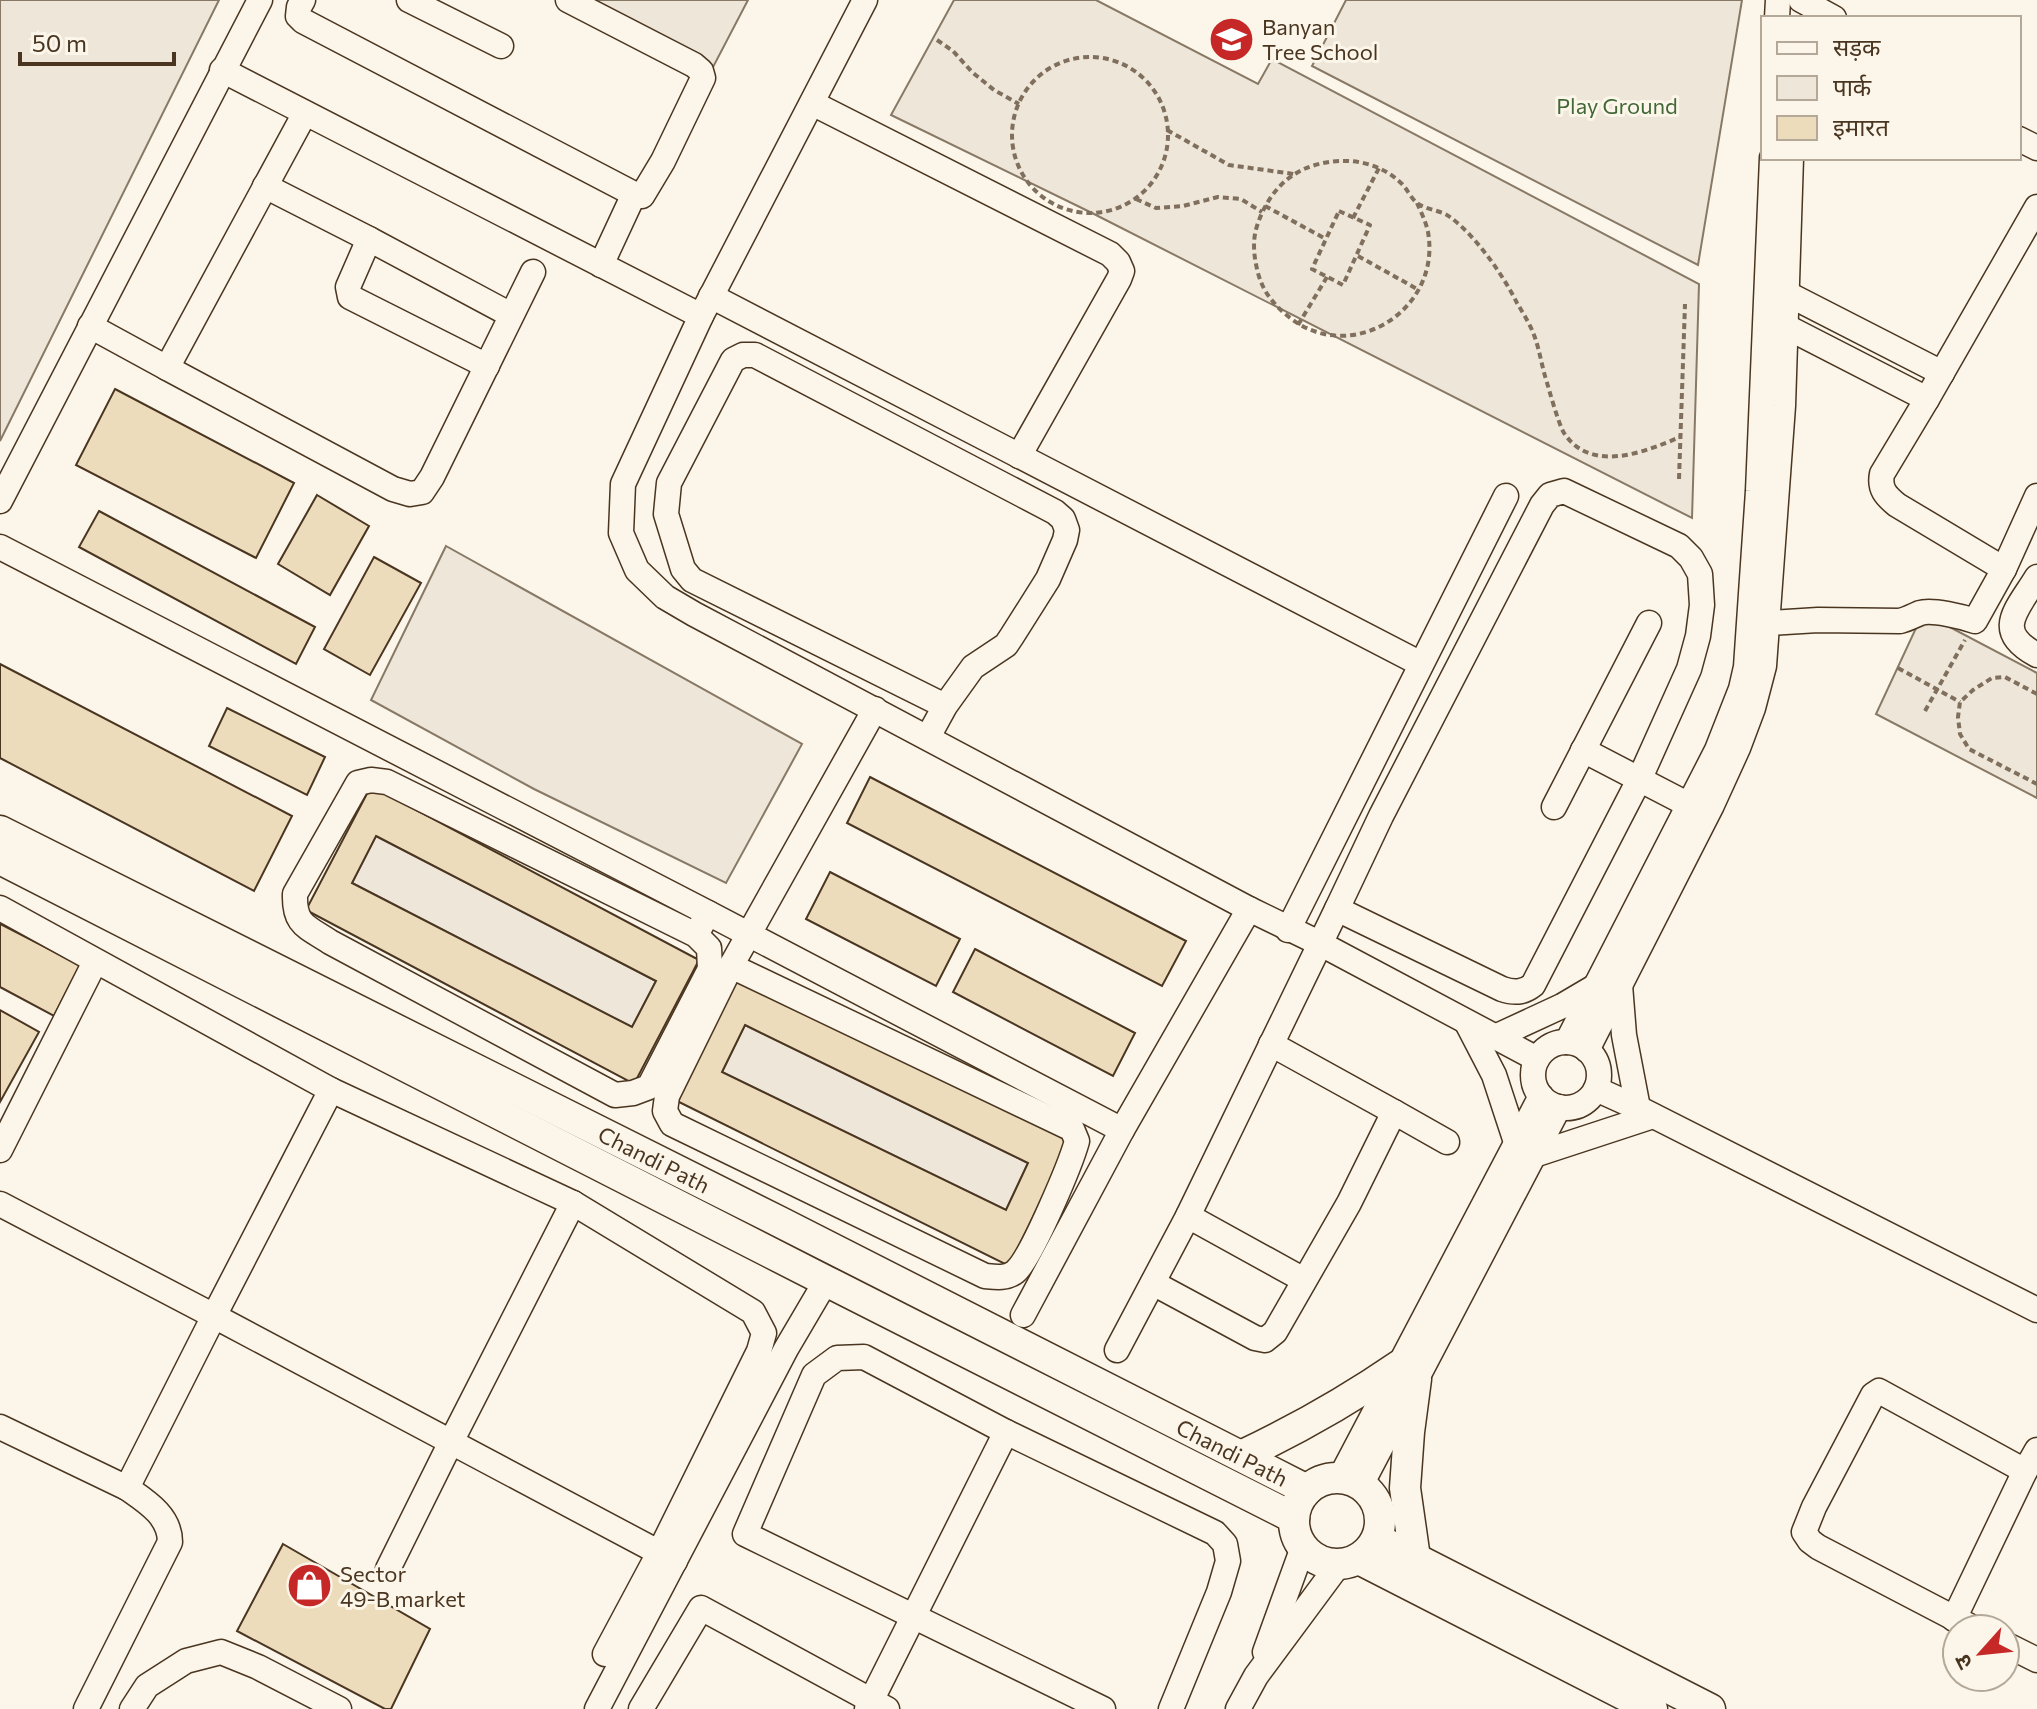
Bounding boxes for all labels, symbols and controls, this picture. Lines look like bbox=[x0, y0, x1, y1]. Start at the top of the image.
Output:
place label: Banyan Tree School bbox=[1262, 13, 1378, 65]
school or university icon: Banyan Tree School bbox=[1207, 15, 1255, 63]
scale bar bbox=[20, 16, 174, 66]
legend bbox=[1761, 16, 2021, 160]
text: 50 m bbox=[32, 28, 87, 57]
text: सड़क bbox=[1833, 32, 1881, 61]
text: पार्क bbox=[1833, 72, 1872, 101]
park label: Play Ground bbox=[1556, 92, 1678, 119]
text: इमारत bbox=[1833, 112, 1890, 141]
street label: Chandi Path bbox=[594, 1120, 715, 1198]
street label: Chandi Path bbox=[1172, 1412, 1293, 1492]
place label: Sector 49-B market bbox=[340, 1560, 466, 1612]
shop icon: Sector 49-B market bbox=[285, 1562, 333, 1610]
north arrow bbox=[1941, 1613, 2021, 1693]
text: उ bbox=[1947, 1649, 1978, 1674]

